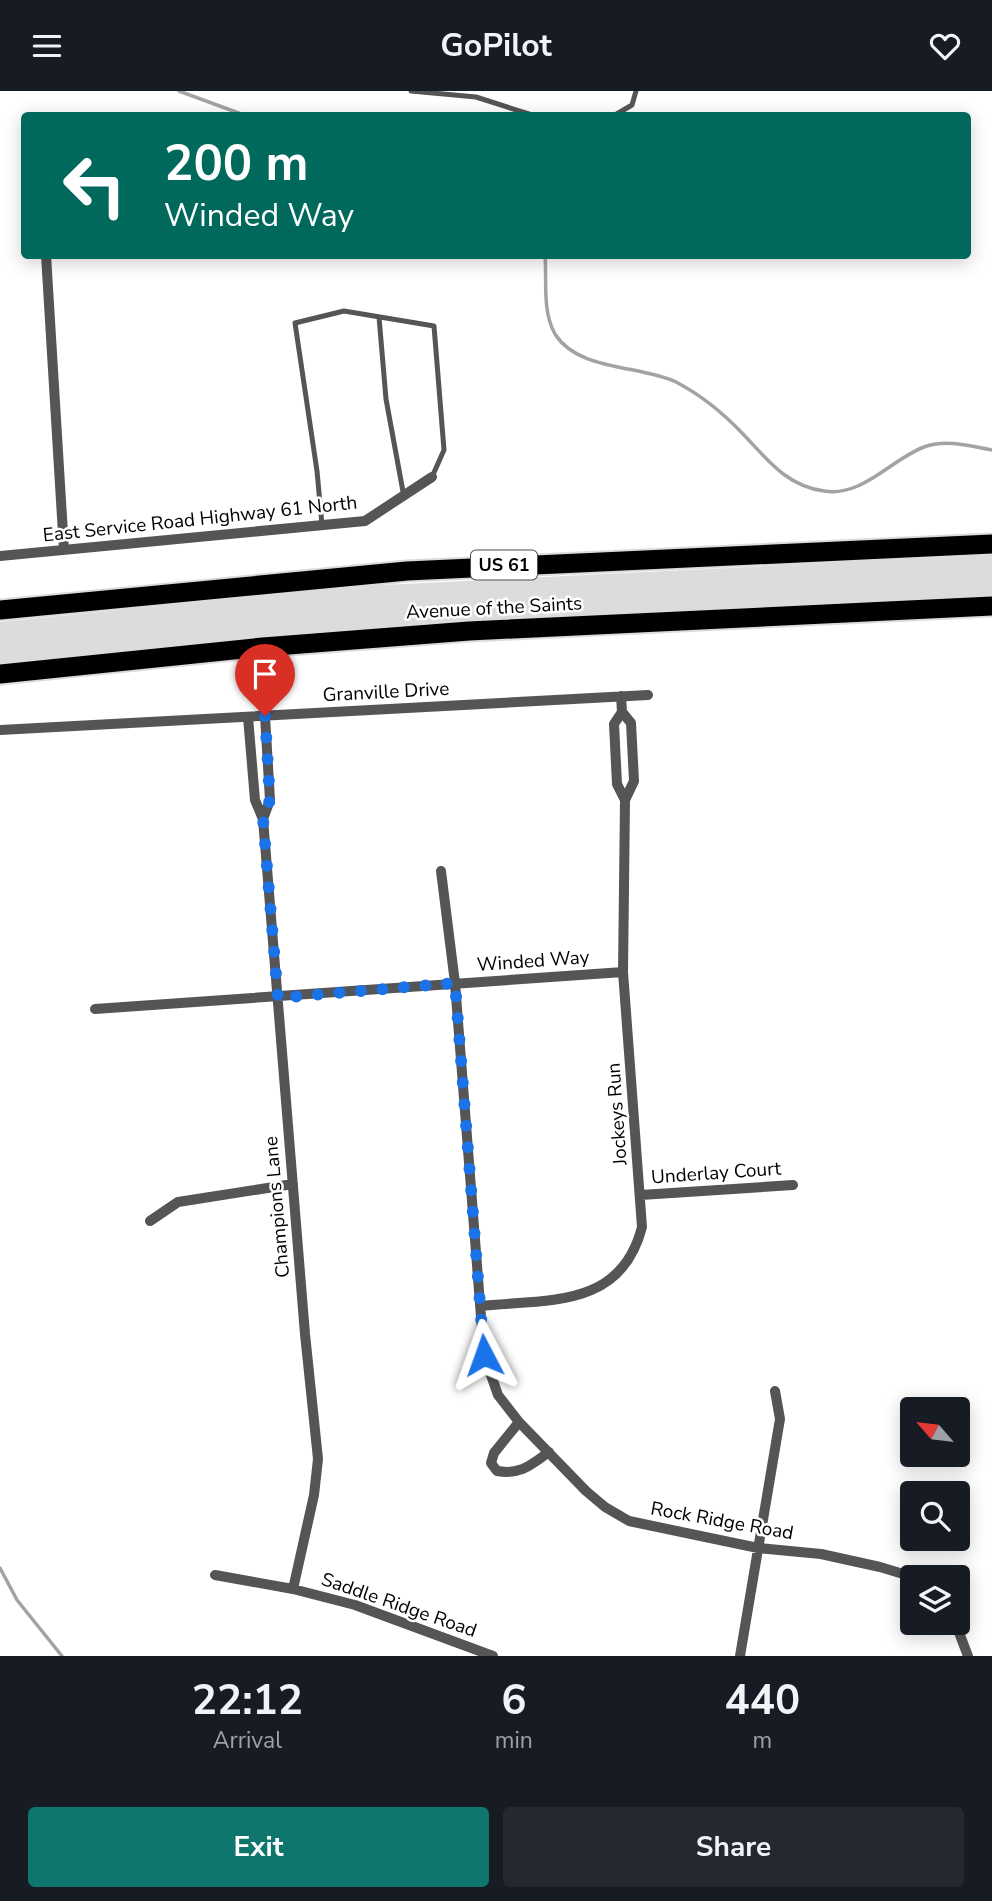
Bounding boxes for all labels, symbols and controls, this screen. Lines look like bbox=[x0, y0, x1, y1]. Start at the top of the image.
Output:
text: GoPilot bbox=[440, 24, 552, 67]
icon: menu bbox=[28, 27, 66, 65]
icon: heart bbox=[926, 27, 964, 65]
text: 200 m bbox=[164, 130, 308, 197]
icon: left bbox=[49, 140, 140, 231]
text: Winded Way bbox=[164, 194, 354, 237]
street label: East Service Road Highway 61 North bbox=[42, 490, 358, 548]
road number: US 61 bbox=[471, 551, 537, 579]
street label: Avenue of the Saints bbox=[405, 590, 583, 626]
pin bbox=[235, 644, 295, 716]
icon: arrive bbox=[246, 655, 284, 693]
street label: Granville Drive bbox=[322, 676, 450, 708]
street label: Winded Way bbox=[476, 944, 590, 978]
street label: Jockeys Run bbox=[600, 1062, 634, 1167]
street label: Champions Lane bbox=[258, 1135, 296, 1279]
street label: Underlay Court bbox=[650, 1155, 782, 1191]
position arrow bbox=[447, 1318, 521, 1392]
north arrow bbox=[900, 1397, 970, 1467]
map controls bbox=[900, 1397, 970, 1635]
button: search bbox=[900, 1481, 970, 1551]
street label: Rock Ridge Road bbox=[648, 1496, 796, 1546]
button: layers bbox=[900, 1565, 970, 1635]
street label: Saddle Ridge Road bbox=[318, 1566, 480, 1644]
text: 22:12 bbox=[192, 1672, 303, 1729]
text: 6 bbox=[501, 1672, 526, 1729]
text: 440 bbox=[725, 1672, 800, 1729]
text: Arrival bbox=[213, 1725, 282, 1756]
text: min bbox=[495, 1725, 533, 1756]
text: m bbox=[753, 1725, 772, 1756]
button: Exit bbox=[28, 1807, 489, 1887]
button: Share bbox=[503, 1807, 964, 1887]

